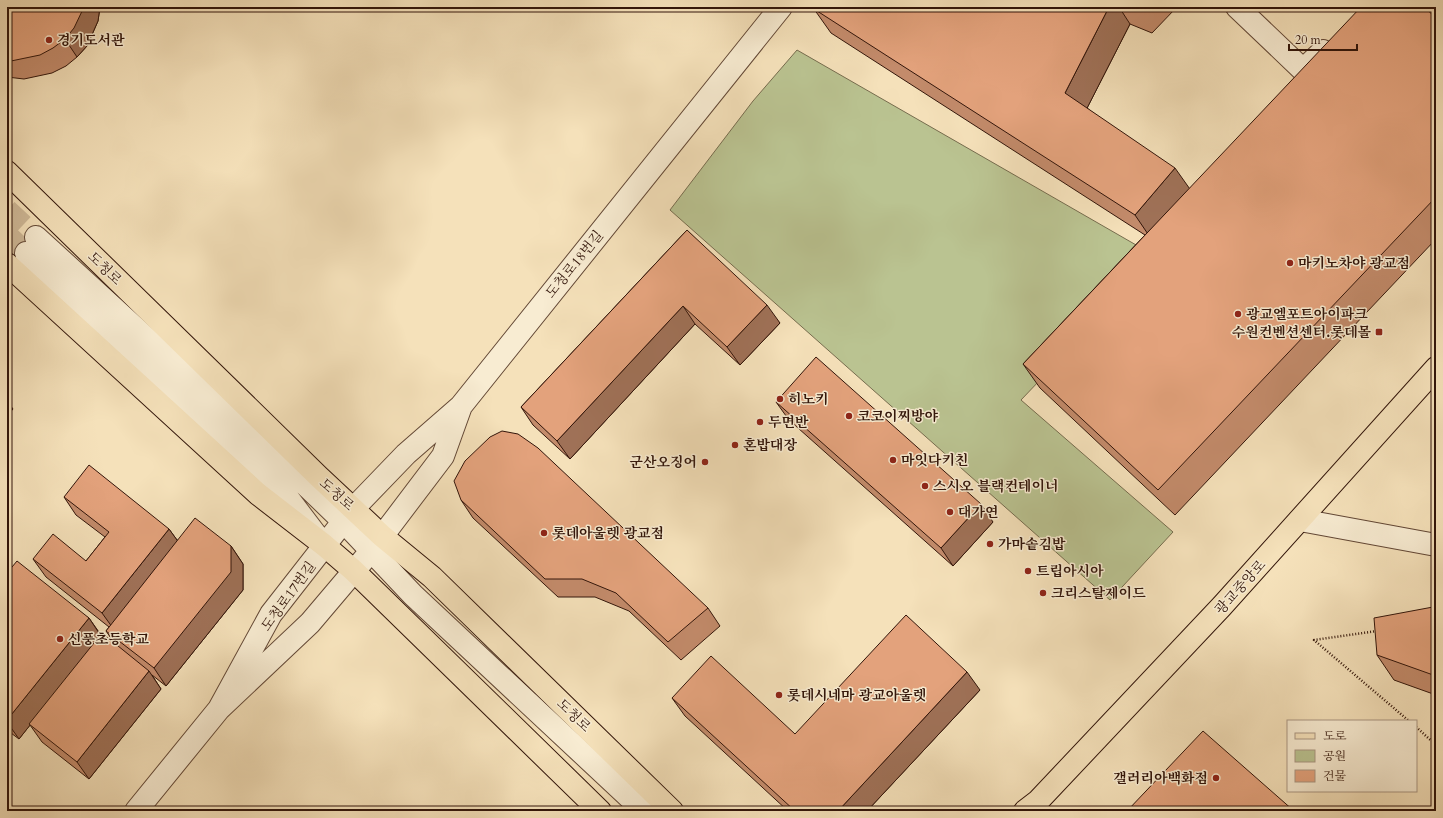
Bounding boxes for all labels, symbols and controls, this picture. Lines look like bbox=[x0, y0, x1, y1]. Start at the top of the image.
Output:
scale bar bbox=[1289, 26, 1357, 52]
place label: 경기도서관 bbox=[57, 31, 125, 50]
text: 20 m bbox=[1295, 32, 1322, 48]
marker: 경기도서관 bbox=[44, 35, 54, 45]
street label: 도청로18번길 bbox=[541, 226, 608, 302]
street label: 도청로 bbox=[83, 247, 126, 290]
place label: 마키노차야 광교점 bbox=[1298, 254, 1410, 273]
marker: 마키노차야 광교점 bbox=[1285, 258, 1295, 268]
place label: 광교엘포트아이파크 bbox=[1246, 305, 1368, 324]
marker: 광교엘포트아이파크 bbox=[1233, 309, 1243, 319]
place label: 수원컨벤션센터.롯데몰 bbox=[1232, 323, 1371, 342]
marker: 수원컨벤션센터.롯데몰 bbox=[1374, 327, 1384, 337]
place label: 히노키 bbox=[788, 390, 829, 409]
marker: 히노키 bbox=[775, 394, 785, 404]
place label: 코코이찌방야 bbox=[857, 407, 939, 426]
marker: 코코이찌방야 bbox=[844, 411, 854, 421]
place label: 두면반 bbox=[768, 413, 809, 432]
marker: 두면반 bbox=[755, 417, 765, 427]
place label: 혼밥대장 bbox=[743, 436, 798, 455]
marker: 혼밥대장 bbox=[730, 440, 740, 450]
place label: 마잇다키친 bbox=[901, 451, 969, 470]
place label: 군산오징어 bbox=[629, 453, 697, 472]
marker: 마잇다키친 bbox=[888, 455, 898, 465]
marker: 군산오징어 bbox=[700, 457, 710, 467]
street label: 도청로 bbox=[315, 474, 358, 515]
place label: 스시오 블랙컨테이너 bbox=[933, 477, 1058, 496]
marker: 스시오 블랙컨테이너 bbox=[920, 481, 930, 491]
place label: 대가연 bbox=[958, 503, 999, 522]
marker: 대가연 bbox=[945, 507, 955, 517]
place label: 롯데아울렛 광교점 bbox=[552, 524, 664, 543]
marker: 롯데아울렛 광교점 bbox=[539, 528, 549, 538]
place label: 가마솥김밥 bbox=[998, 535, 1066, 554]
marker: 가마솥김밥 bbox=[985, 539, 995, 549]
street label: 광교중앙로 bbox=[1211, 556, 1270, 619]
street label: 도청로17번길 bbox=[257, 558, 320, 635]
place label: 트립아시아 bbox=[1036, 562, 1104, 581]
marker: 트립아시아 bbox=[1023, 566, 1033, 576]
place label: 크리스탈제이드 bbox=[1051, 584, 1146, 603]
marker: 크리스탈제이드 bbox=[1038, 588, 1048, 598]
place label: 신풍초등학교 bbox=[68, 630, 150, 649]
marker: 신풍초등학교 bbox=[55, 634, 65, 644]
place label: 롯데시네마 광교아울렛 bbox=[787, 686, 926, 705]
marker: 롯데시네마 광교아울렛 bbox=[774, 690, 784, 700]
street label: 도청로 bbox=[552, 694, 595, 737]
legend bbox=[1287, 720, 1417, 792]
text: 도로 bbox=[1323, 728, 1347, 744]
text: 공원 bbox=[1323, 748, 1346, 764]
text: 건물 bbox=[1323, 768, 1347, 784]
place label: 갤러리아백화점 bbox=[1113, 769, 1208, 788]
marker: 갤러리아백화점 bbox=[1211, 773, 1221, 783]

